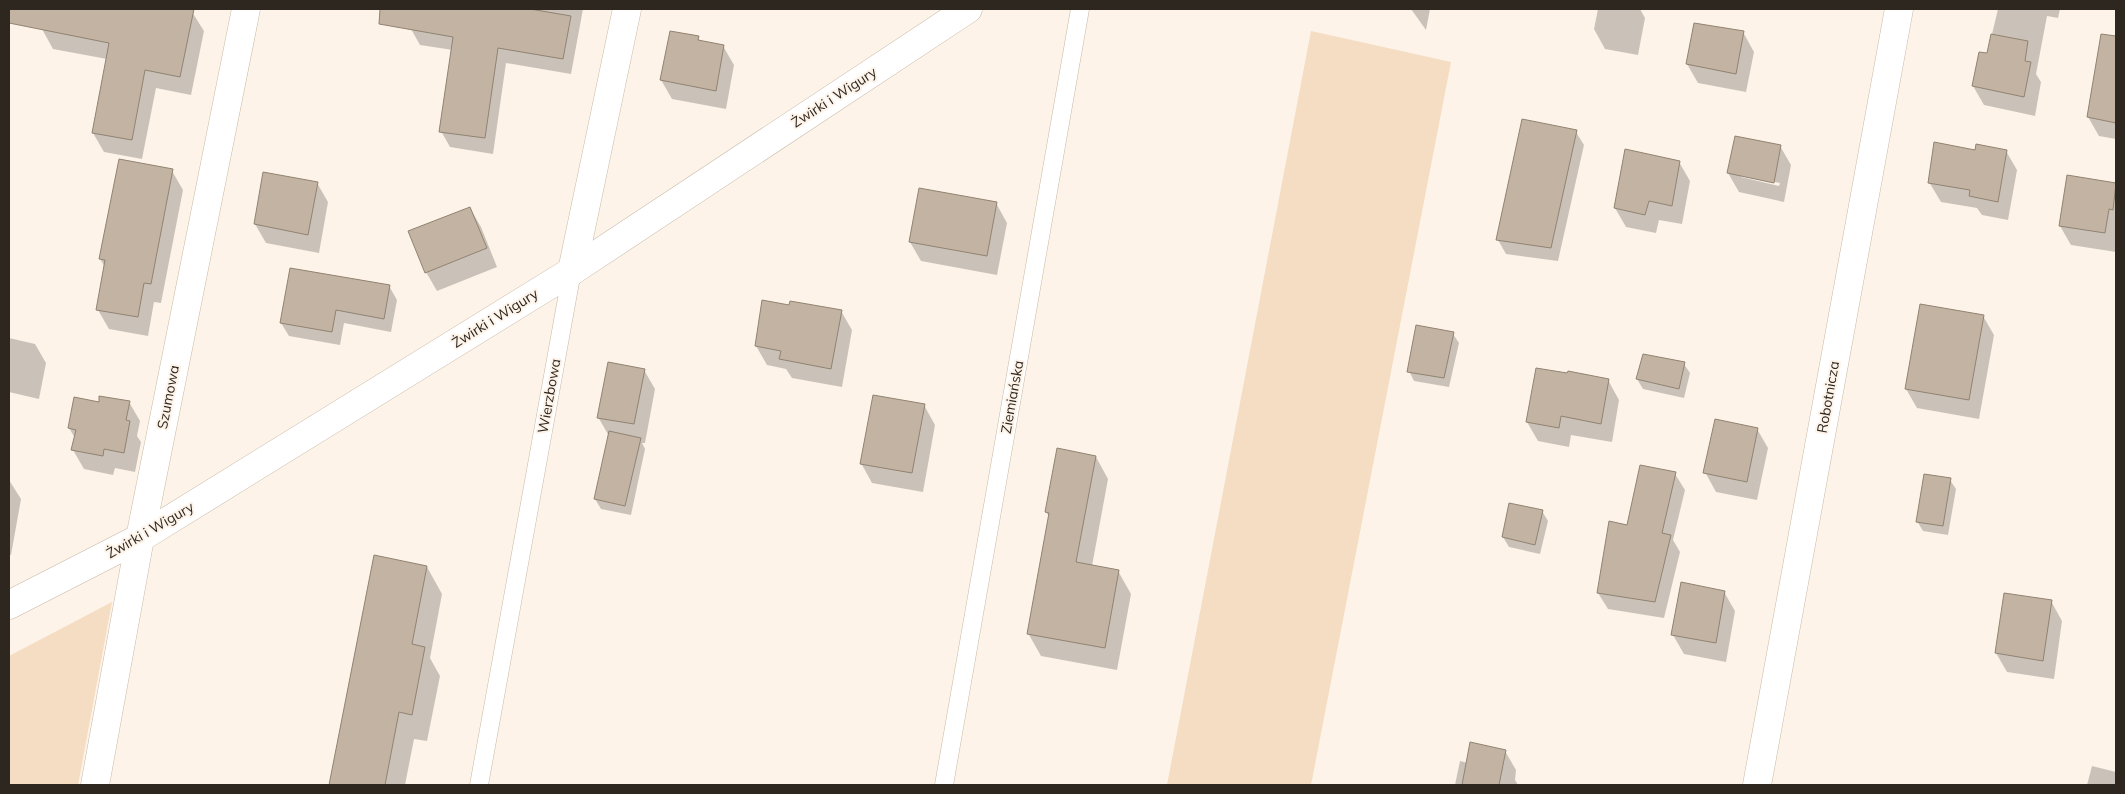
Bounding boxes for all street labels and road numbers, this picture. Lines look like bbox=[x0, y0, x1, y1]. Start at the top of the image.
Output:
street label: Żwirki i Wigury bbox=[788, 62, 880, 131]
street label: Żwirki i Wigury bbox=[449, 284, 542, 352]
street label: Wierzbowa bbox=[534, 357, 564, 435]
street label: Ziemiańska bbox=[997, 359, 1027, 435]
street label: Robotnicza bbox=[1813, 360, 1843, 434]
street label: Szumowa bbox=[153, 364, 183, 430]
street label: Żwirki i Wigury bbox=[103, 497, 197, 562]

